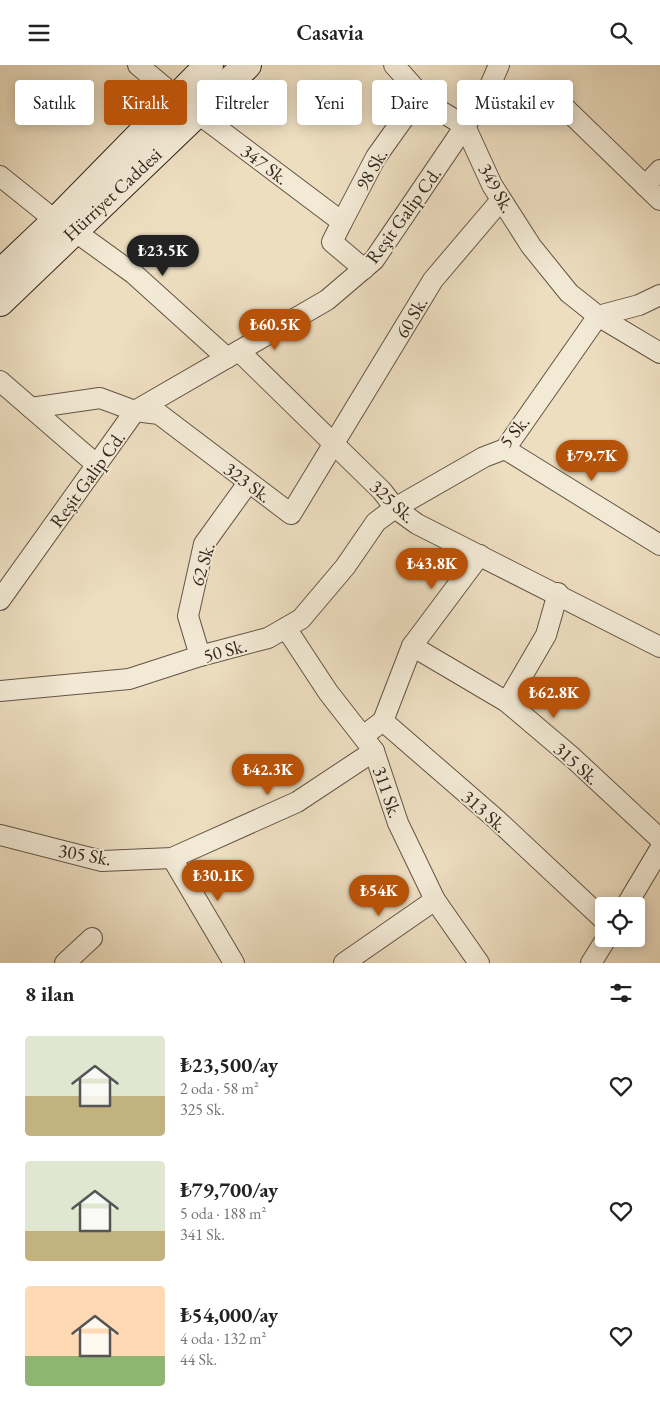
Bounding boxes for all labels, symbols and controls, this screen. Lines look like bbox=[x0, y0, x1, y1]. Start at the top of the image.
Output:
text: Casavia bbox=[296, 18, 364, 47]
icon: menu bbox=[25, 19, 53, 47]
icon: search bbox=[607, 19, 635, 47]
chip: Satılık bbox=[15, 80, 94, 125]
chip: Kiralık bbox=[104, 80, 187, 125]
chip: Filtreler bbox=[197, 80, 287, 125]
chip: Yeni bbox=[297, 80, 362, 125]
chip: Daire bbox=[372, 80, 447, 125]
chip: Müstakil ev bbox=[457, 80, 573, 125]
street label: 347 Sk. bbox=[236, 138, 293, 190]
street label: Hürriyet Caddesi bbox=[58, 142, 167, 247]
street label: 98 Sk. bbox=[350, 144, 393, 195]
street label: 349 Sk. bbox=[473, 159, 520, 218]
street label: Reşit Galip Cd. bbox=[360, 162, 447, 268]
pin: ₺23.5K bbox=[122, 235, 204, 277]
text: ₺23.5K bbox=[138, 240, 188, 261]
street label: 60 Sk. bbox=[389, 292, 434, 343]
pin: ₺60.5K bbox=[234, 309, 316, 351]
text: ₺60.5K bbox=[250, 314, 300, 335]
street label: 5 Sk. bbox=[494, 410, 535, 453]
street label: Reşit Galip Cd. bbox=[44, 426, 131, 532]
pin: ₺79.7K bbox=[551, 439, 633, 482]
text: ₺79.7K bbox=[567, 445, 617, 466]
street label: 323 Sk. bbox=[219, 456, 276, 508]
street label: 325 Sk. bbox=[365, 474, 421, 529]
street label: 62 Sk. bbox=[184, 539, 221, 589]
pin: ₺43.8K bbox=[391, 547, 473, 590]
text: ₺43.8K bbox=[407, 553, 457, 574]
street label: 50 Sk. bbox=[201, 633, 250, 668]
pin: ₺62.8K bbox=[513, 677, 595, 719]
text: ₺62.8K bbox=[529, 682, 579, 703]
street label: 315 Sk. bbox=[549, 736, 605, 790]
pin: ₺42.3K bbox=[227, 753, 309, 796]
text: ₺42.3K bbox=[243, 759, 293, 780]
street label: 311 Sk. bbox=[367, 763, 408, 821]
street label: 313 Sk. bbox=[457, 784, 513, 838]
street label: 305 Sk. bbox=[57, 838, 113, 871]
pin: ₺30.1K bbox=[177, 859, 259, 902]
text: ₺30.1K bbox=[193, 865, 243, 886]
pin: ₺54K bbox=[349, 875, 409, 917]
text: ₺54K bbox=[360, 880, 398, 901]
map controls bbox=[595, 897, 645, 947]
button: locate bbox=[595, 897, 645, 947]
icon: filters bbox=[607, 979, 635, 1007]
text: 8 ilan bbox=[25, 980, 74, 1007]
text: ₺23,500/ay bbox=[180, 1051, 278, 1078]
icon: home bbox=[65, 1056, 125, 1116]
icon: heart bbox=[607, 1072, 635, 1100]
text: 2 oda · 58 m² bbox=[180, 1078, 259, 1099]
text: 325 Sk. bbox=[180, 1099, 225, 1120]
text: ₺79,700/ay bbox=[180, 1176, 278, 1203]
icon: home bbox=[65, 1181, 125, 1241]
icon: heart bbox=[607, 1197, 635, 1225]
text: 5 oda · 188 m² bbox=[180, 1203, 266, 1224]
text: 341 Sk. bbox=[180, 1224, 225, 1245]
text: ₺54,000/ay bbox=[180, 1301, 278, 1328]
icon: home bbox=[65, 1306, 125, 1366]
icon: heart bbox=[607, 1322, 635, 1350]
text: 4 oda · 132 m² bbox=[180, 1328, 266, 1349]
text: 44 Sk. bbox=[180, 1349, 217, 1370]

